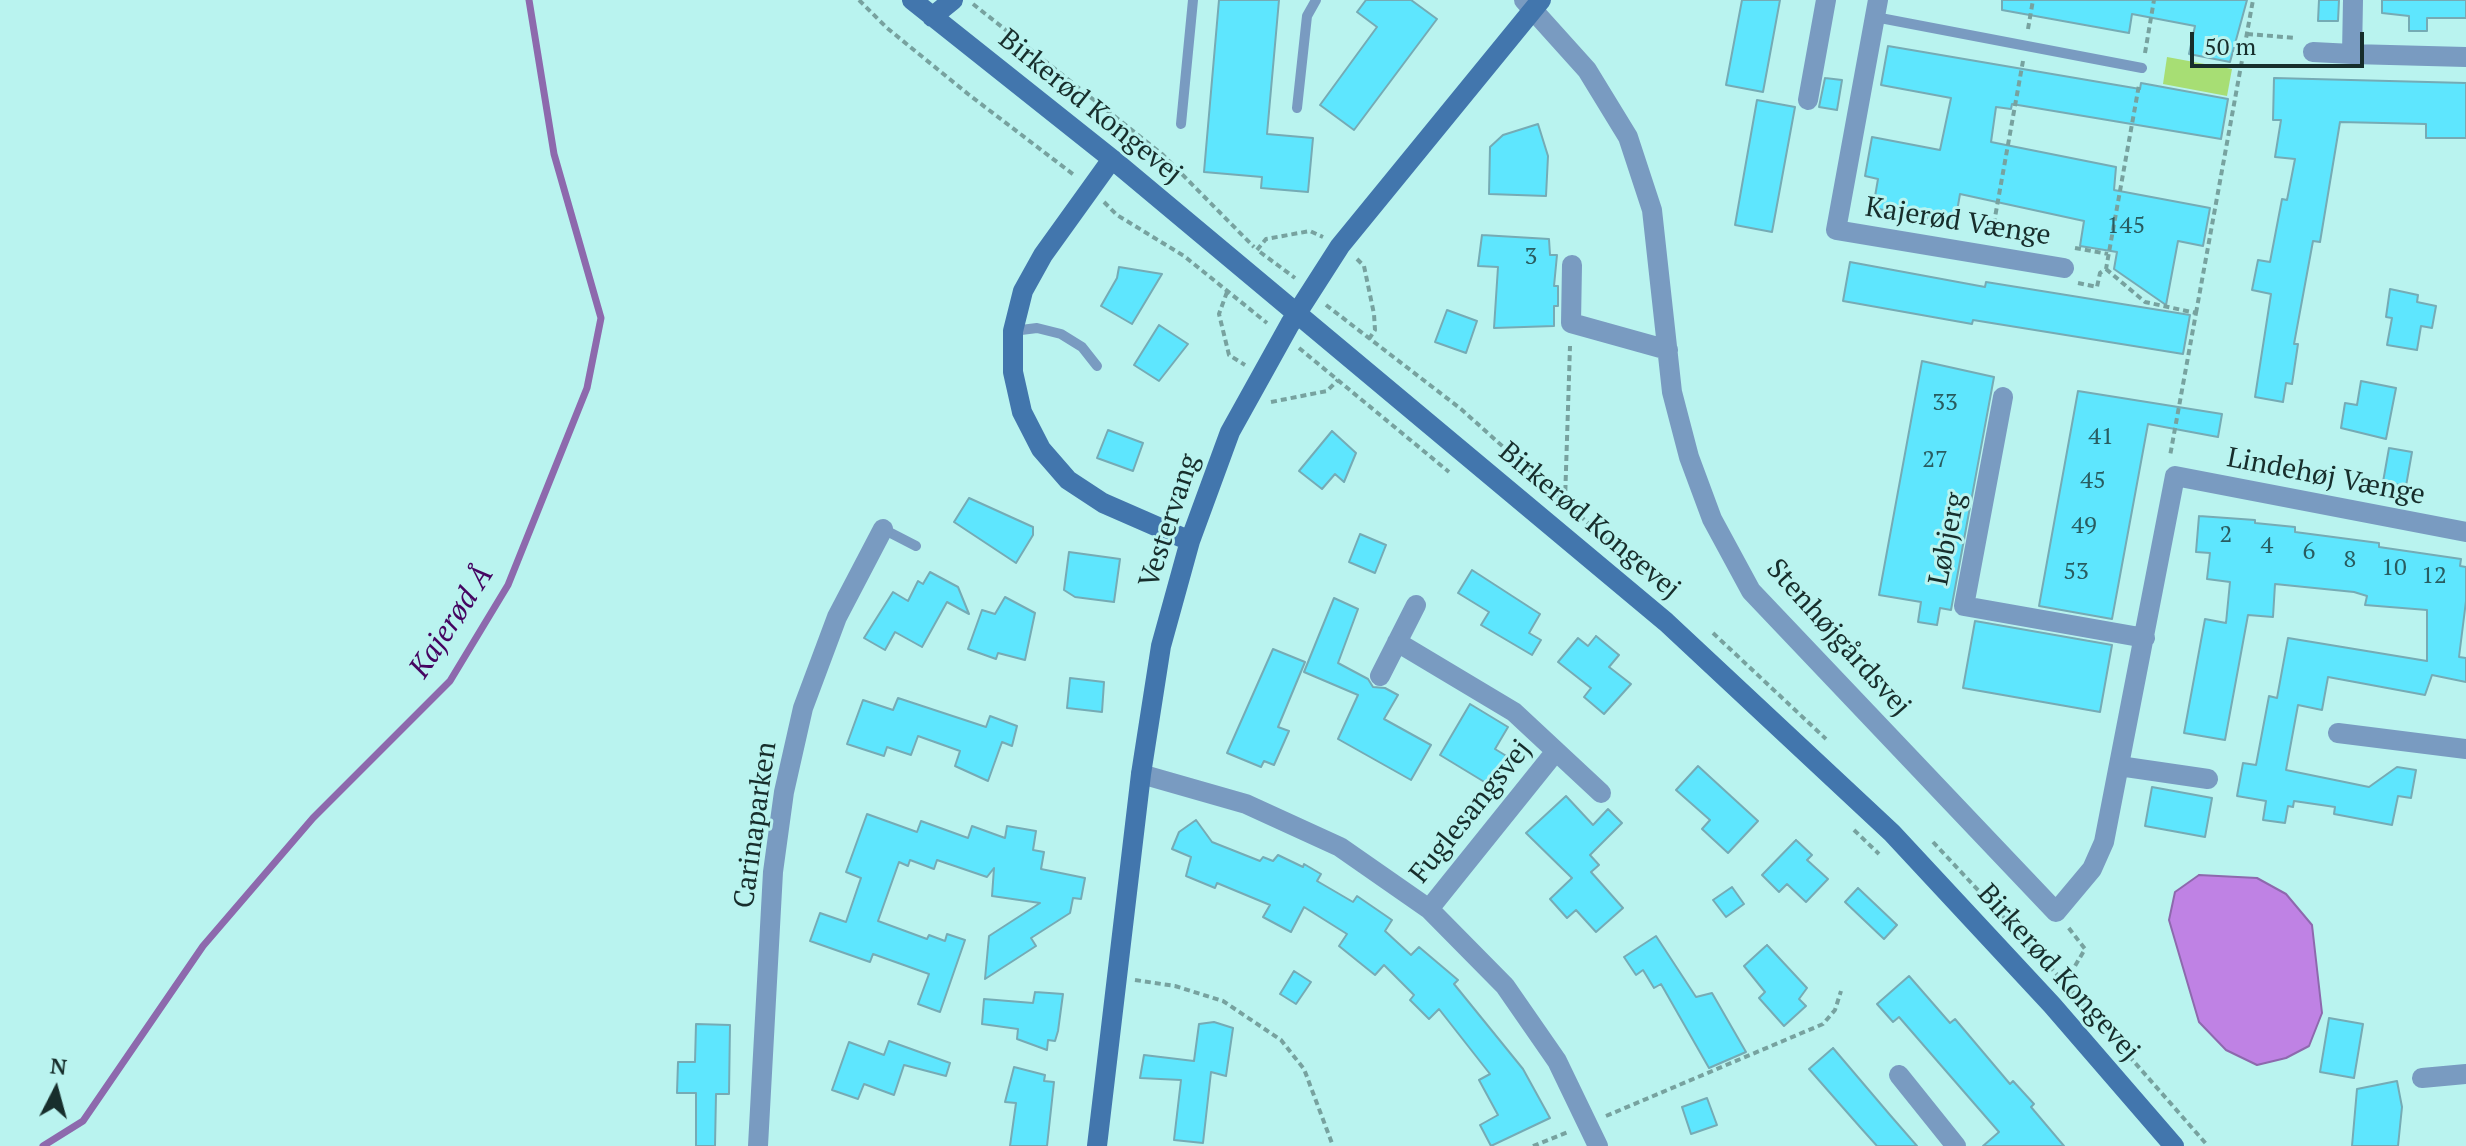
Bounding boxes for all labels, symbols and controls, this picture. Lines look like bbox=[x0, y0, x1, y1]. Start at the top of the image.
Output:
scale bar bbox=[2194, 16, 2368, 66]
street label: Birkerød Kongevej bbox=[992, 23, 1188, 191]
text: 50 m bbox=[2204, 30, 2256, 62]
street label: Kajerød Vænge bbox=[1863, 191, 2053, 253]
house number: 145 bbox=[2107, 212, 2145, 240]
house number: 3 bbox=[1525, 243, 1537, 271]
house number: 33 bbox=[1932, 389, 1958, 417]
house number: 41 bbox=[2088, 423, 2114, 451]
street label: Birkerød Kongevej bbox=[1492, 435, 1686, 607]
street label: Lindehøj Vænge bbox=[2224, 441, 2428, 513]
house number: 27 bbox=[1922, 446, 1948, 474]
street label: Vestervang bbox=[1133, 450, 1207, 592]
house number: 45 bbox=[2080, 467, 2106, 495]
street label: Løbjerg bbox=[1923, 490, 1973, 588]
house number: 49 bbox=[2071, 512, 2097, 540]
house number: 2 bbox=[2220, 521, 2232, 549]
house number: 4 bbox=[2261, 532, 2273, 560]
house number: 6 bbox=[2303, 538, 2315, 566]
house number: 8 bbox=[2344, 546, 2356, 574]
street label: Stenhøjgårdsvej bbox=[1759, 553, 1917, 723]
house number: 10 bbox=[2381, 554, 2407, 582]
house number: 53 bbox=[2063, 558, 2089, 586]
water label: Kajerød Å bbox=[402, 559, 502, 685]
house number: 12 bbox=[2421, 562, 2447, 590]
street label: Fuglesangsvej bbox=[1403, 734, 1539, 890]
street label: Carinaparken bbox=[728, 740, 784, 910]
street label: Birkerød Kongevej bbox=[1970, 878, 2146, 1068]
north arrow bbox=[16, 1050, 96, 1130]
text: N bbox=[49, 1050, 68, 1081]

